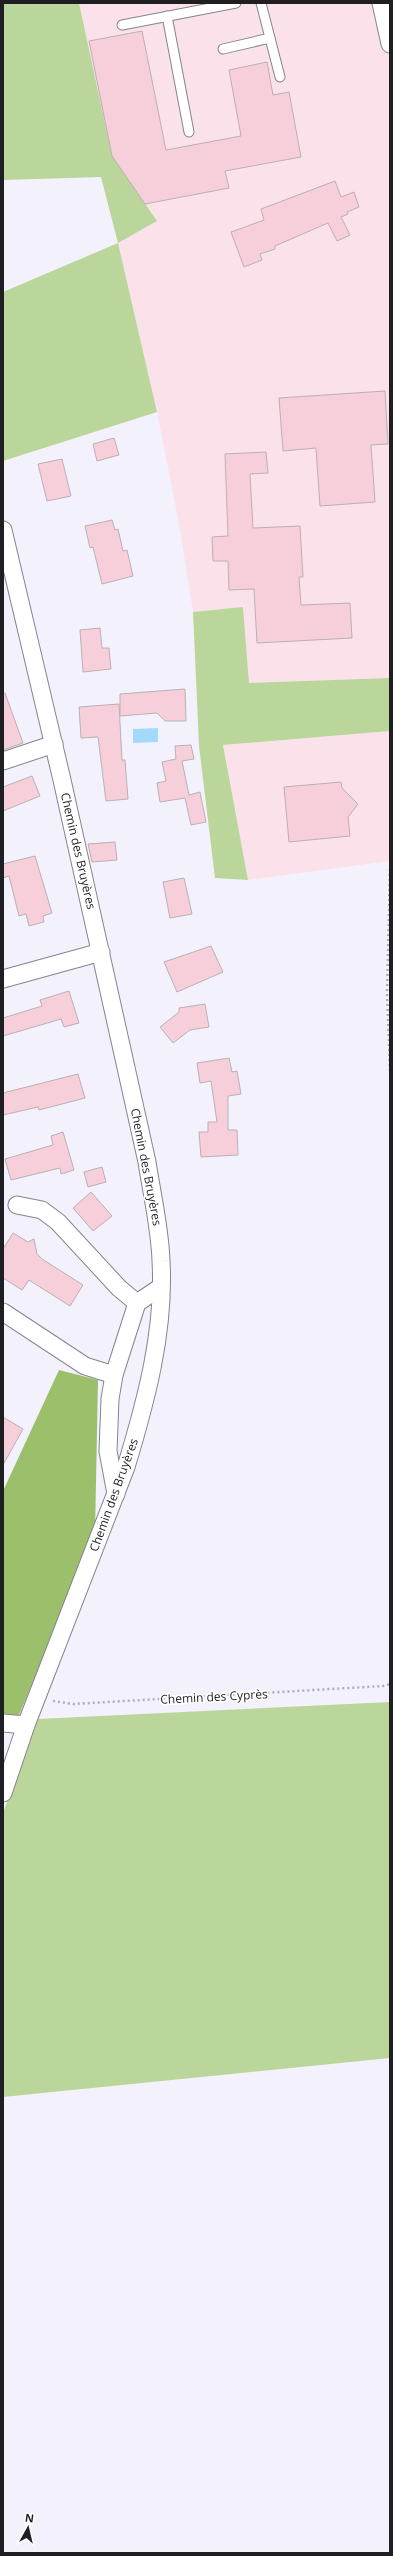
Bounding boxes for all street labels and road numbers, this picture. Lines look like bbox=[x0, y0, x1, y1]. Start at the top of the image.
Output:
street label: Chemin des Bruyères bbox=[57, 791, 100, 911]
street label: Chemin des Bruyères bbox=[127, 1107, 166, 1227]
street label: Chemin des Bruyères bbox=[85, 1436, 142, 1554]
street label: Chemin des Cyprès bbox=[160, 1685, 268, 1708]

